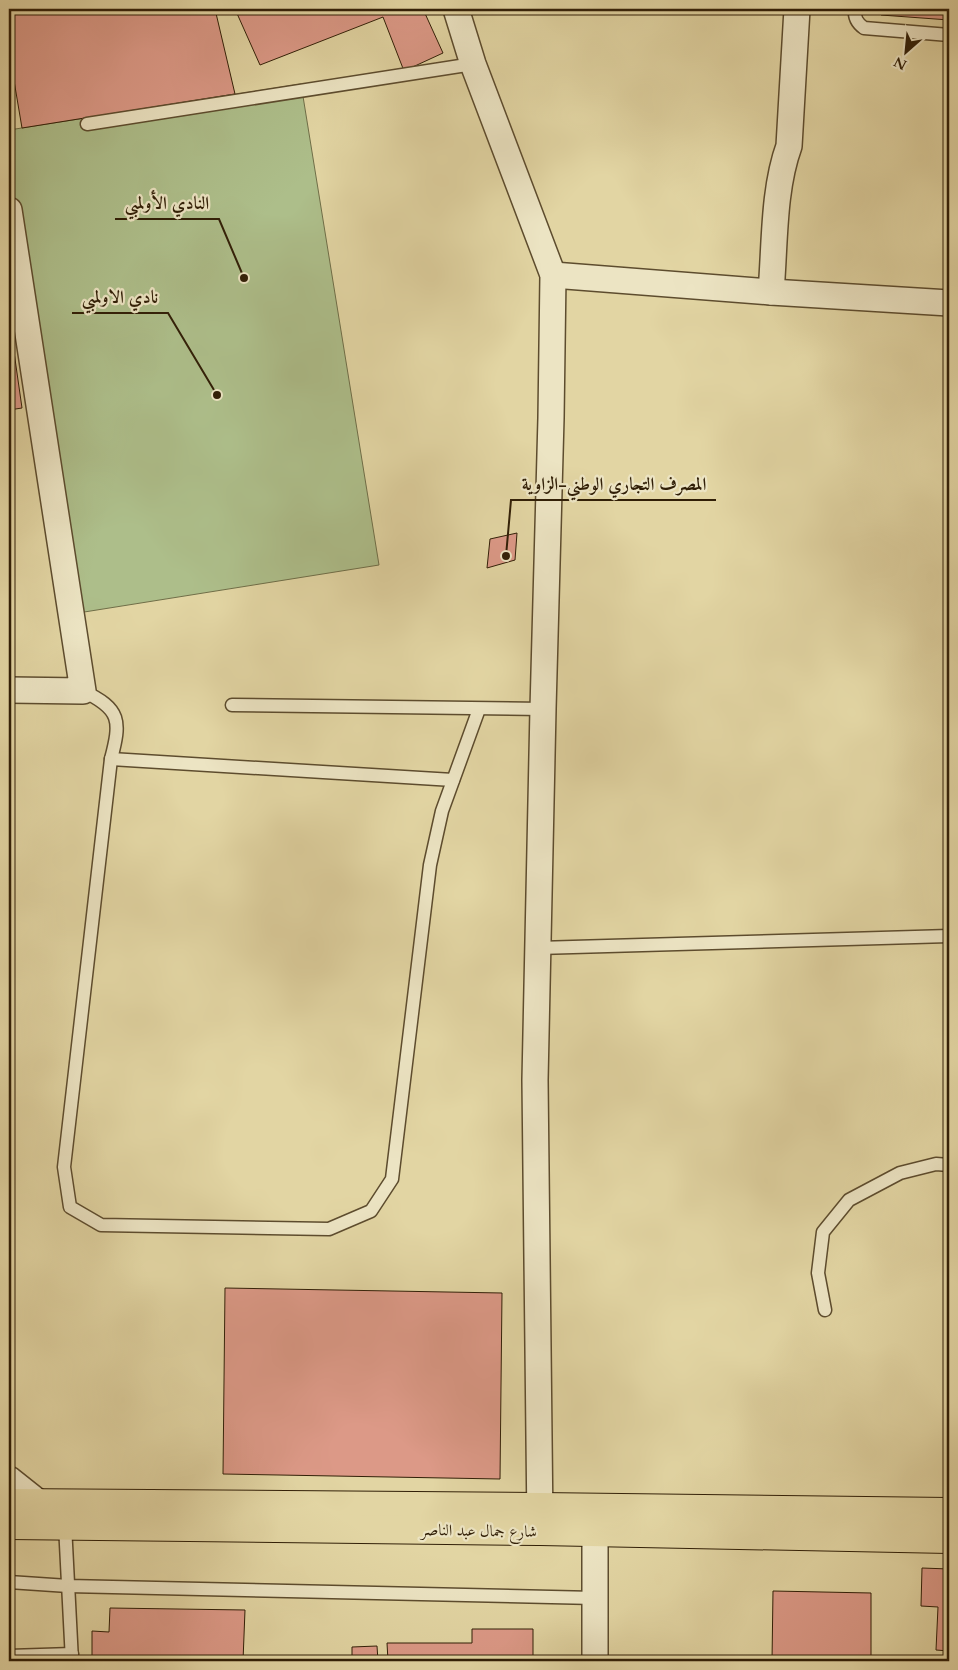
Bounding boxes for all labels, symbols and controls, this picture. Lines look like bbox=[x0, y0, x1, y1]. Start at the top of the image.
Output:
north arrow bbox=[880, 28, 930, 78]
text: N bbox=[891, 52, 910, 74]
callout: النادي الأولمبي bbox=[115, 186, 219, 219]
text: النادي الأولمبي bbox=[125, 189, 209, 220]
callout: نادي الاولمبي bbox=[72, 280, 168, 313]
text: نادي الاولمبي bbox=[82, 285, 158, 314]
callout: المصرف التجاري الوطني-الزاوية bbox=[511, 467, 716, 500]
text: المصرف التجاري الوطني-الزاوية bbox=[522, 472, 706, 501]
street label: شارع جمال عبد الناصر bbox=[419, 1519, 537, 1545]

